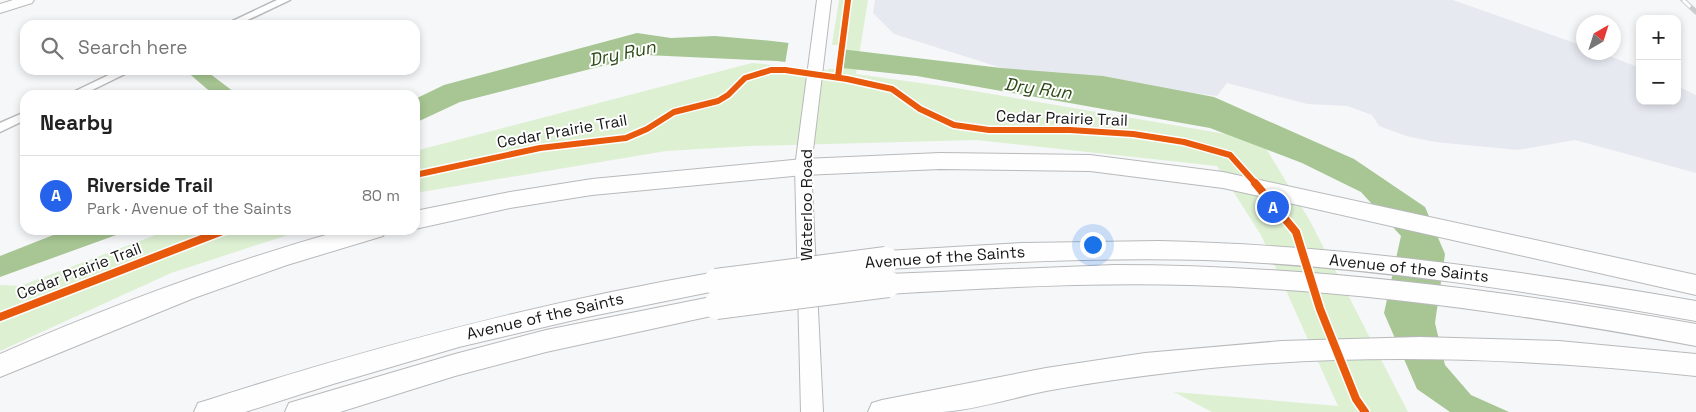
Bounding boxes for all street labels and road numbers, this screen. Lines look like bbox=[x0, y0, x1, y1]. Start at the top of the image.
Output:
street label: Cedar Prairie Trail bbox=[996, 105, 1128, 131]
street label: Cedar Prairie Trail bbox=[495, 109, 629, 153]
street label: Waterloo Road bbox=[796, 149, 817, 261]
street label: Cedar Prairie Trail bbox=[14, 238, 144, 304]
street label: Avenue of the Saints bbox=[864, 241, 1026, 273]
street label: Avenue of the Saints bbox=[1328, 249, 1490, 287]
street label: Avenue of the Saints bbox=[464, 288, 626, 344]

